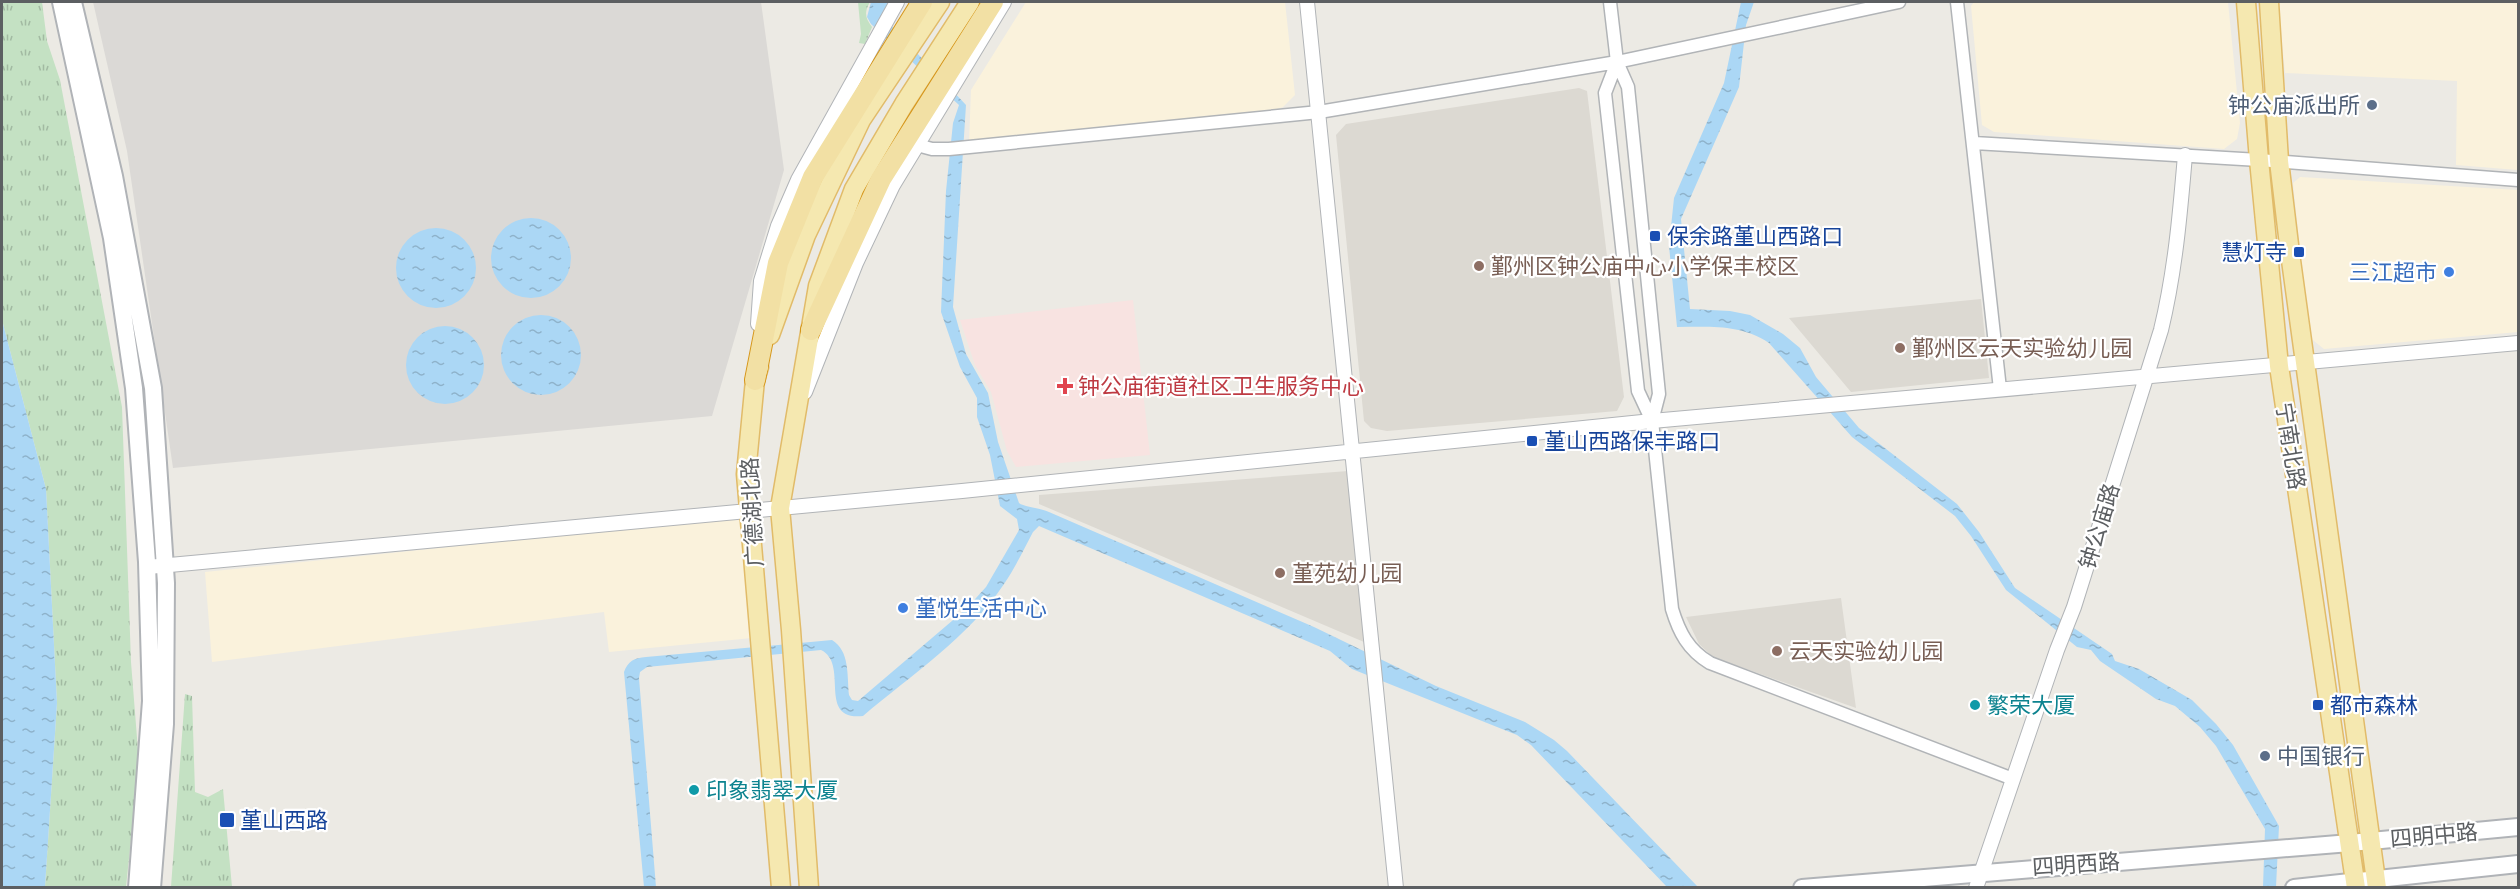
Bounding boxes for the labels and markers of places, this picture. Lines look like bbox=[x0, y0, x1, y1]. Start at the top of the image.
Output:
place label: 钟公庙派出所 bbox=[2228, 93, 2360, 120]
marker: 钟公庙派出所 bbox=[2365, 98, 2379, 112]
place label: 保余路堇山西路口 bbox=[1667, 224, 1843, 251]
marker: 保余路堇山西路口 bbox=[1648, 229, 1662, 243]
place label: 慧灯寺 bbox=[2221, 240, 2287, 267]
marker: 慧灯寺 bbox=[2292, 245, 2306, 259]
place label: 鄞州区钟公庙中心小学保丰校区 bbox=[1491, 254, 1799, 281]
marker: 鄞州区钟公庙中心小学保丰校区 bbox=[1472, 259, 1486, 273]
place label: 三江超市 bbox=[2349, 260, 2437, 287]
marker: 三江超市 bbox=[2442, 265, 2456, 279]
place label: 鄞州区云天实验幼儿园 bbox=[1912, 336, 2132, 363]
marker: 鄞州区云天实验幼儿园 bbox=[1893, 341, 1907, 355]
place label: 钟公庙街道社区卫生服务中心 bbox=[1078, 374, 1364, 401]
marker: 钟公庙街道社区卫生服务中心 bbox=[1056, 377, 1074, 395]
place label: 堇山西路保丰路口 bbox=[1544, 429, 1720, 456]
marker: 堇山西路保丰路口 bbox=[1525, 434, 1539, 448]
place label: 堇苑幼儿园 bbox=[1292, 561, 1402, 588]
marker: 堇苑幼儿园 bbox=[1273, 566, 1287, 580]
place label: 堇悦生活中心 bbox=[915, 596, 1047, 623]
marker: 堇悦生活中心 bbox=[896, 601, 910, 615]
place label: 云天实验幼儿园 bbox=[1789, 639, 1943, 666]
marker: 云天实验幼儿园 bbox=[1770, 644, 1784, 658]
place label: 繁荣大厦 bbox=[1987, 693, 2075, 720]
place label: 都市森林 bbox=[2330, 693, 2418, 720]
marker: 繁荣大厦 bbox=[1968, 698, 1982, 712]
marker: 都市森林 bbox=[2311, 698, 2325, 712]
place label: 中国银行 bbox=[2277, 744, 2365, 771]
marker: 中国银行 bbox=[2258, 749, 2272, 763]
place label: 印象翡翠大厦 bbox=[706, 778, 838, 805]
marker: 印象翡翠大厦 bbox=[687, 783, 701, 797]
place label: 堇山西路 bbox=[240, 808, 328, 835]
marker: 堇山西路 bbox=[218, 811, 236, 829]

